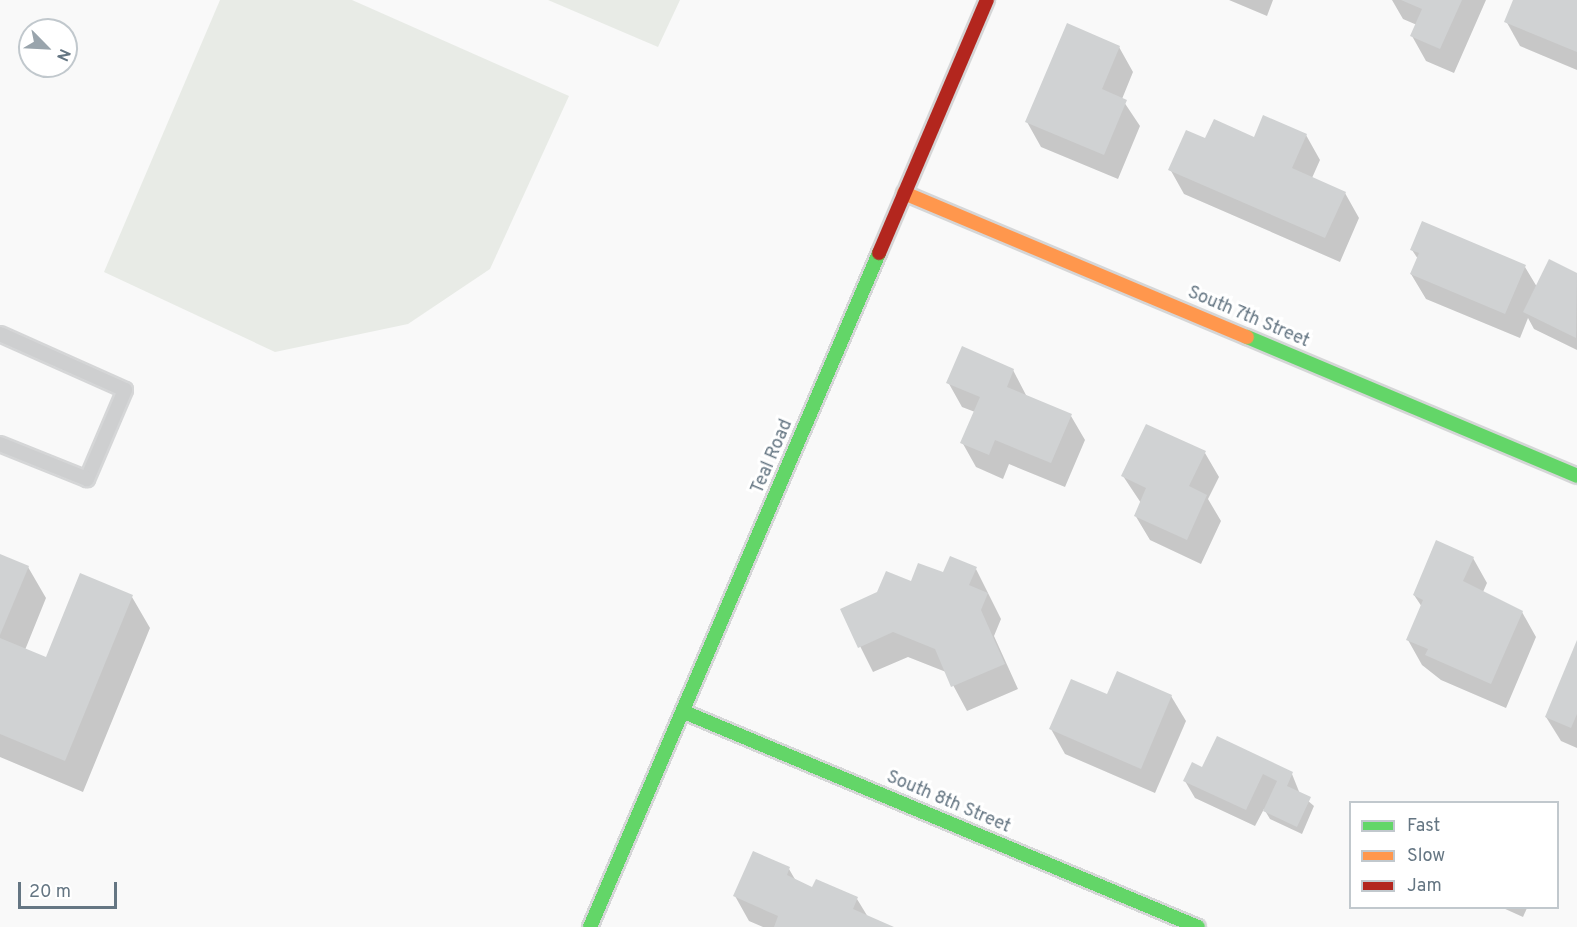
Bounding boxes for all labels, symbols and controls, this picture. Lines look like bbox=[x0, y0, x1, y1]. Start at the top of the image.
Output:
north arrow bbox=[18, 18, 78, 78]
text: N bbox=[51, 45, 74, 64]
street label: South 7th Street bbox=[1184, 283, 1312, 353]
street label: Teal Road bbox=[748, 417, 798, 497]
street label: South 8th Street bbox=[883, 767, 1013, 839]
legend bbox=[1349, 801, 1559, 909]
text: Fast bbox=[1407, 815, 1440, 838]
text: Slow bbox=[1407, 845, 1445, 868]
scale bar bbox=[21, 870, 120, 908]
text: Jam bbox=[1407, 875, 1442, 898]
text: 20 m bbox=[29, 881, 71, 904]

